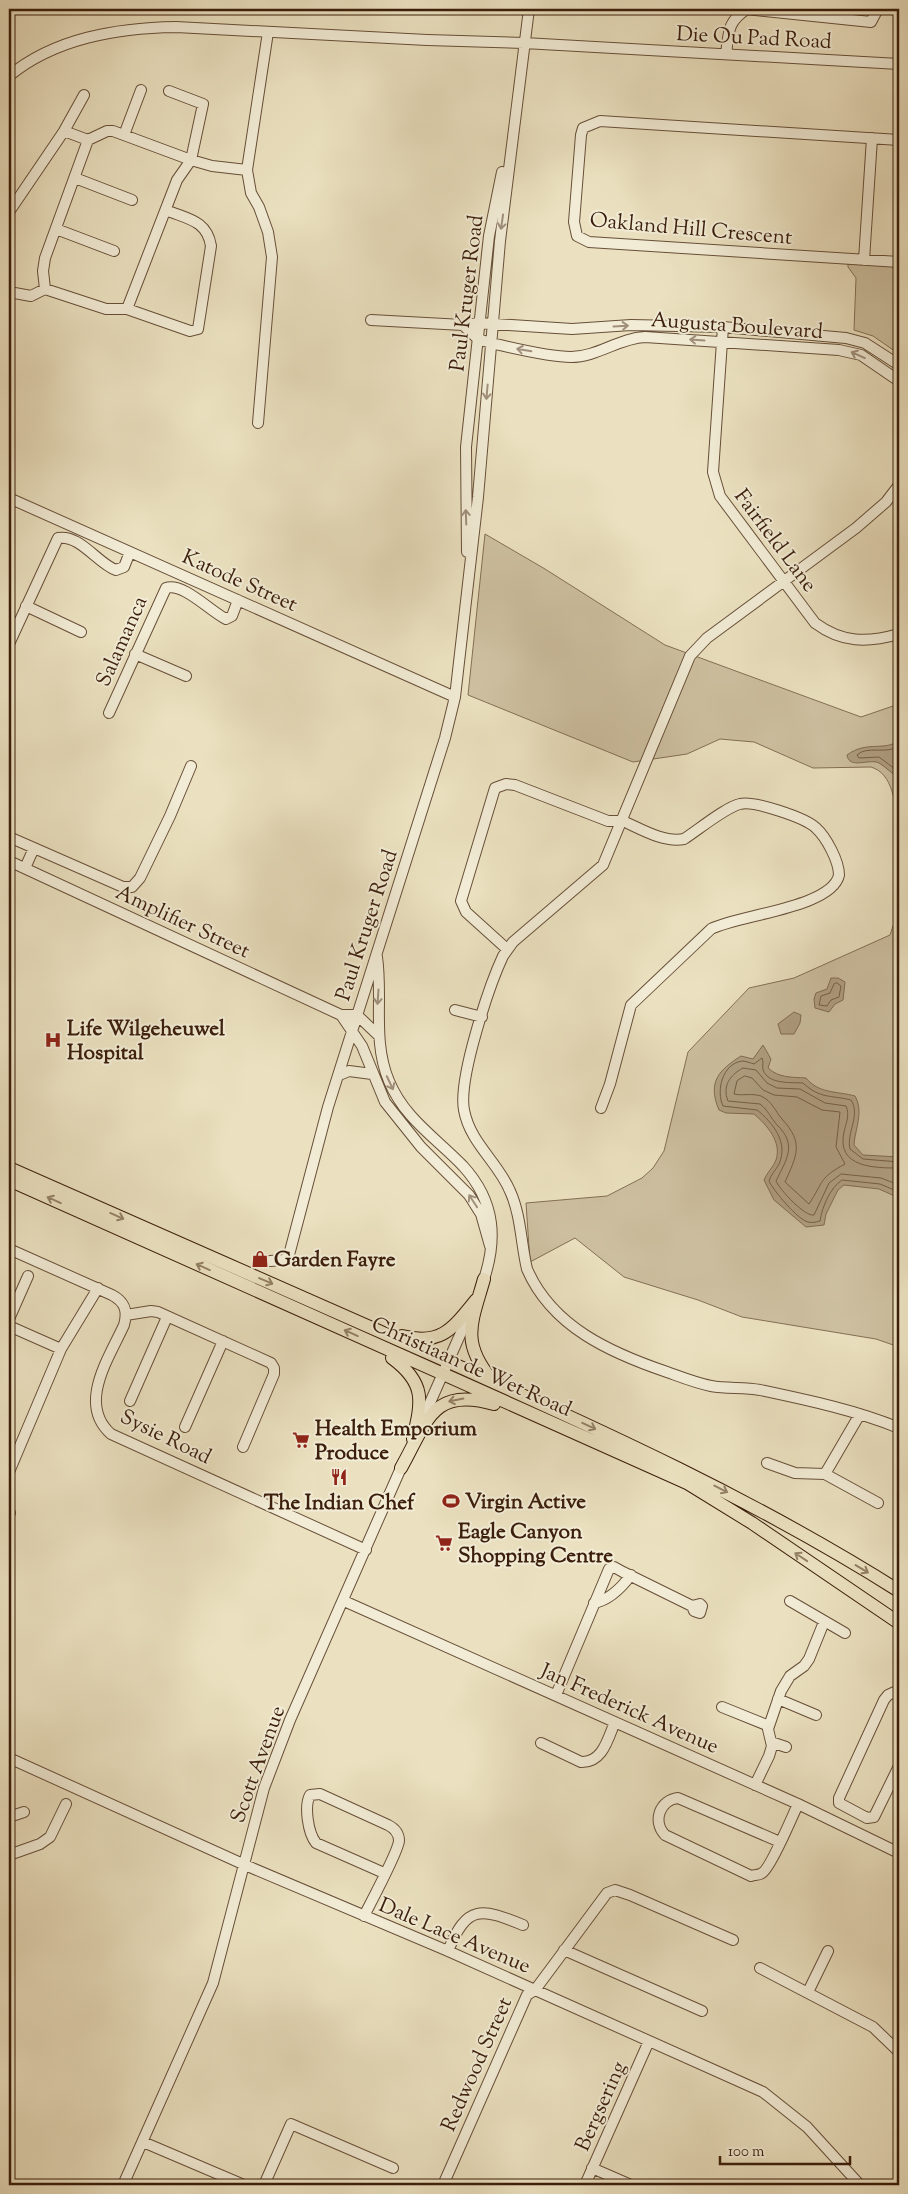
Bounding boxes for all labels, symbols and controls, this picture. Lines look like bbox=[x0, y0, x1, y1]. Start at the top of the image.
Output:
street label: Die Ou Pad Road bbox=[675, 20, 833, 58]
street label: Oakland Hill Crescent bbox=[588, 206, 793, 254]
street label: Paul Kruger Road bbox=[443, 213, 492, 373]
one-way arrow bbox=[497, 213, 507, 229]
street label: Augusta Boulevard bbox=[650, 306, 824, 348]
one-way arrow bbox=[612, 321, 628, 330]
one-way arrow bbox=[689, 336, 705, 345]
one-way arrow bbox=[517, 344, 533, 354]
one-way arrow bbox=[851, 350, 866, 360]
one-way arrow bbox=[482, 384, 492, 400]
street label: Fairfield Lane bbox=[726, 483, 823, 599]
one-way arrow bbox=[461, 509, 471, 526]
street label: Katode Street bbox=[177, 543, 302, 621]
street label: Salamanca bbox=[90, 592, 156, 692]
street label: Paul Kruger Road bbox=[329, 846, 407, 1005]
street label: Amplifier Street bbox=[110, 879, 254, 967]
one-way arrow bbox=[374, 988, 383, 1004]
place label: Life Wilgeheuwel Hospital bbox=[67, 1015, 225, 1069]
hospital icon: Life Wilgeheuwel Hospital bbox=[43, 1030, 63, 1050]
one-way arrow bbox=[386, 1075, 396, 1090]
one-way arrow bbox=[467, 1194, 478, 1208]
one-way arrow bbox=[47, 1195, 62, 1205]
one-way arrow bbox=[109, 1212, 124, 1222]
place label: Garden Fayre bbox=[274, 1246, 396, 1276]
shop icon: Garden Fayre bbox=[250, 1249, 270, 1269]
one-way arrow bbox=[196, 1261, 211, 1271]
one-way arrow bbox=[259, 1277, 274, 1286]
street label: Christiaan de Wet Road bbox=[366, 1310, 576, 1426]
one-way arrow bbox=[344, 1328, 359, 1338]
one-way arrow bbox=[449, 1395, 465, 1405]
street label: Sysie Road bbox=[114, 1403, 216, 1473]
place label: Health Emporium Produce bbox=[315, 1415, 478, 1469]
one-way arrow bbox=[581, 1422, 596, 1431]
supermarket icon: Health Emporium Produce bbox=[291, 1430, 311, 1450]
restaurant icon: The Indian Chef bbox=[329, 1467, 349, 1487]
one-way arrow bbox=[713, 1484, 728, 1494]
place label: Virgin Active bbox=[465, 1488, 586, 1518]
place label: The Indian Chef bbox=[264, 1489, 416, 1519]
sports icon: Virgin Active bbox=[441, 1491, 461, 1511]
place label: Eagle Canyon Shopping Centre bbox=[458, 1518, 613, 1572]
supermarket icon: Eagle Canyon Shopping Centre bbox=[434, 1533, 454, 1553]
one-way arrow bbox=[794, 1552, 808, 1562]
one-way arrow bbox=[855, 1564, 869, 1574]
street label: Jan Frederick Avenue bbox=[534, 1657, 723, 1763]
street label: Scott Avenue bbox=[224, 1702, 294, 1827]
street label: Dale Lace Avenue bbox=[374, 1891, 535, 1982]
street label: Redwood Street bbox=[435, 1993, 521, 2137]
street label: Bergsering bbox=[569, 2057, 635, 2157]
scale bar bbox=[720, 2134, 850, 2166]
text: 100 m bbox=[728, 2142, 765, 2163]

